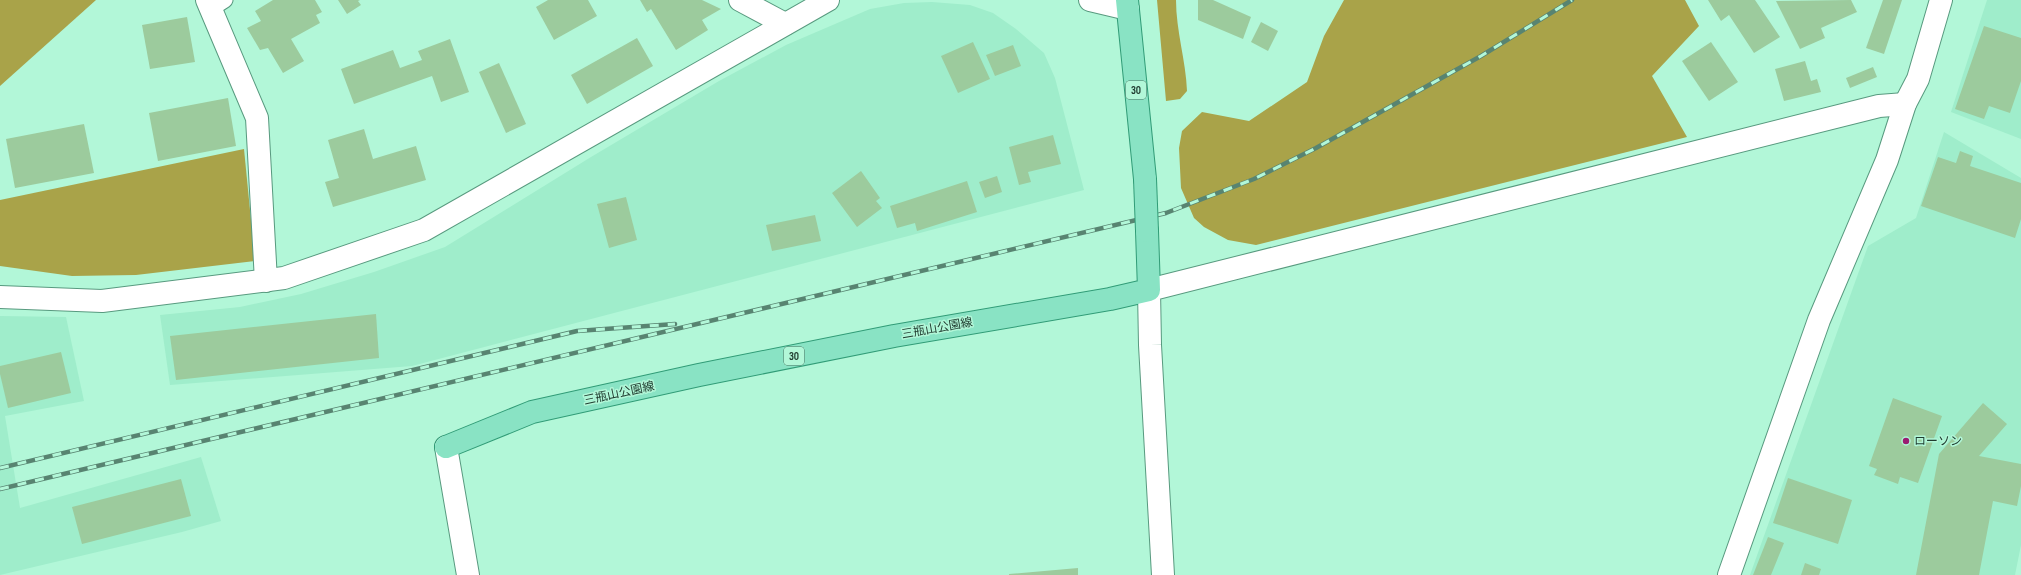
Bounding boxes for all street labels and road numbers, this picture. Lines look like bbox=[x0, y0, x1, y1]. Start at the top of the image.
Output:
road number: 30 bbox=[1126, 81, 1146, 99]
street label: 三瓶山公園線 bbox=[900, 315, 974, 342]
road number: 30 bbox=[784, 347, 804, 365]
street label: 三瓶山公園線 bbox=[582, 379, 656, 408]

